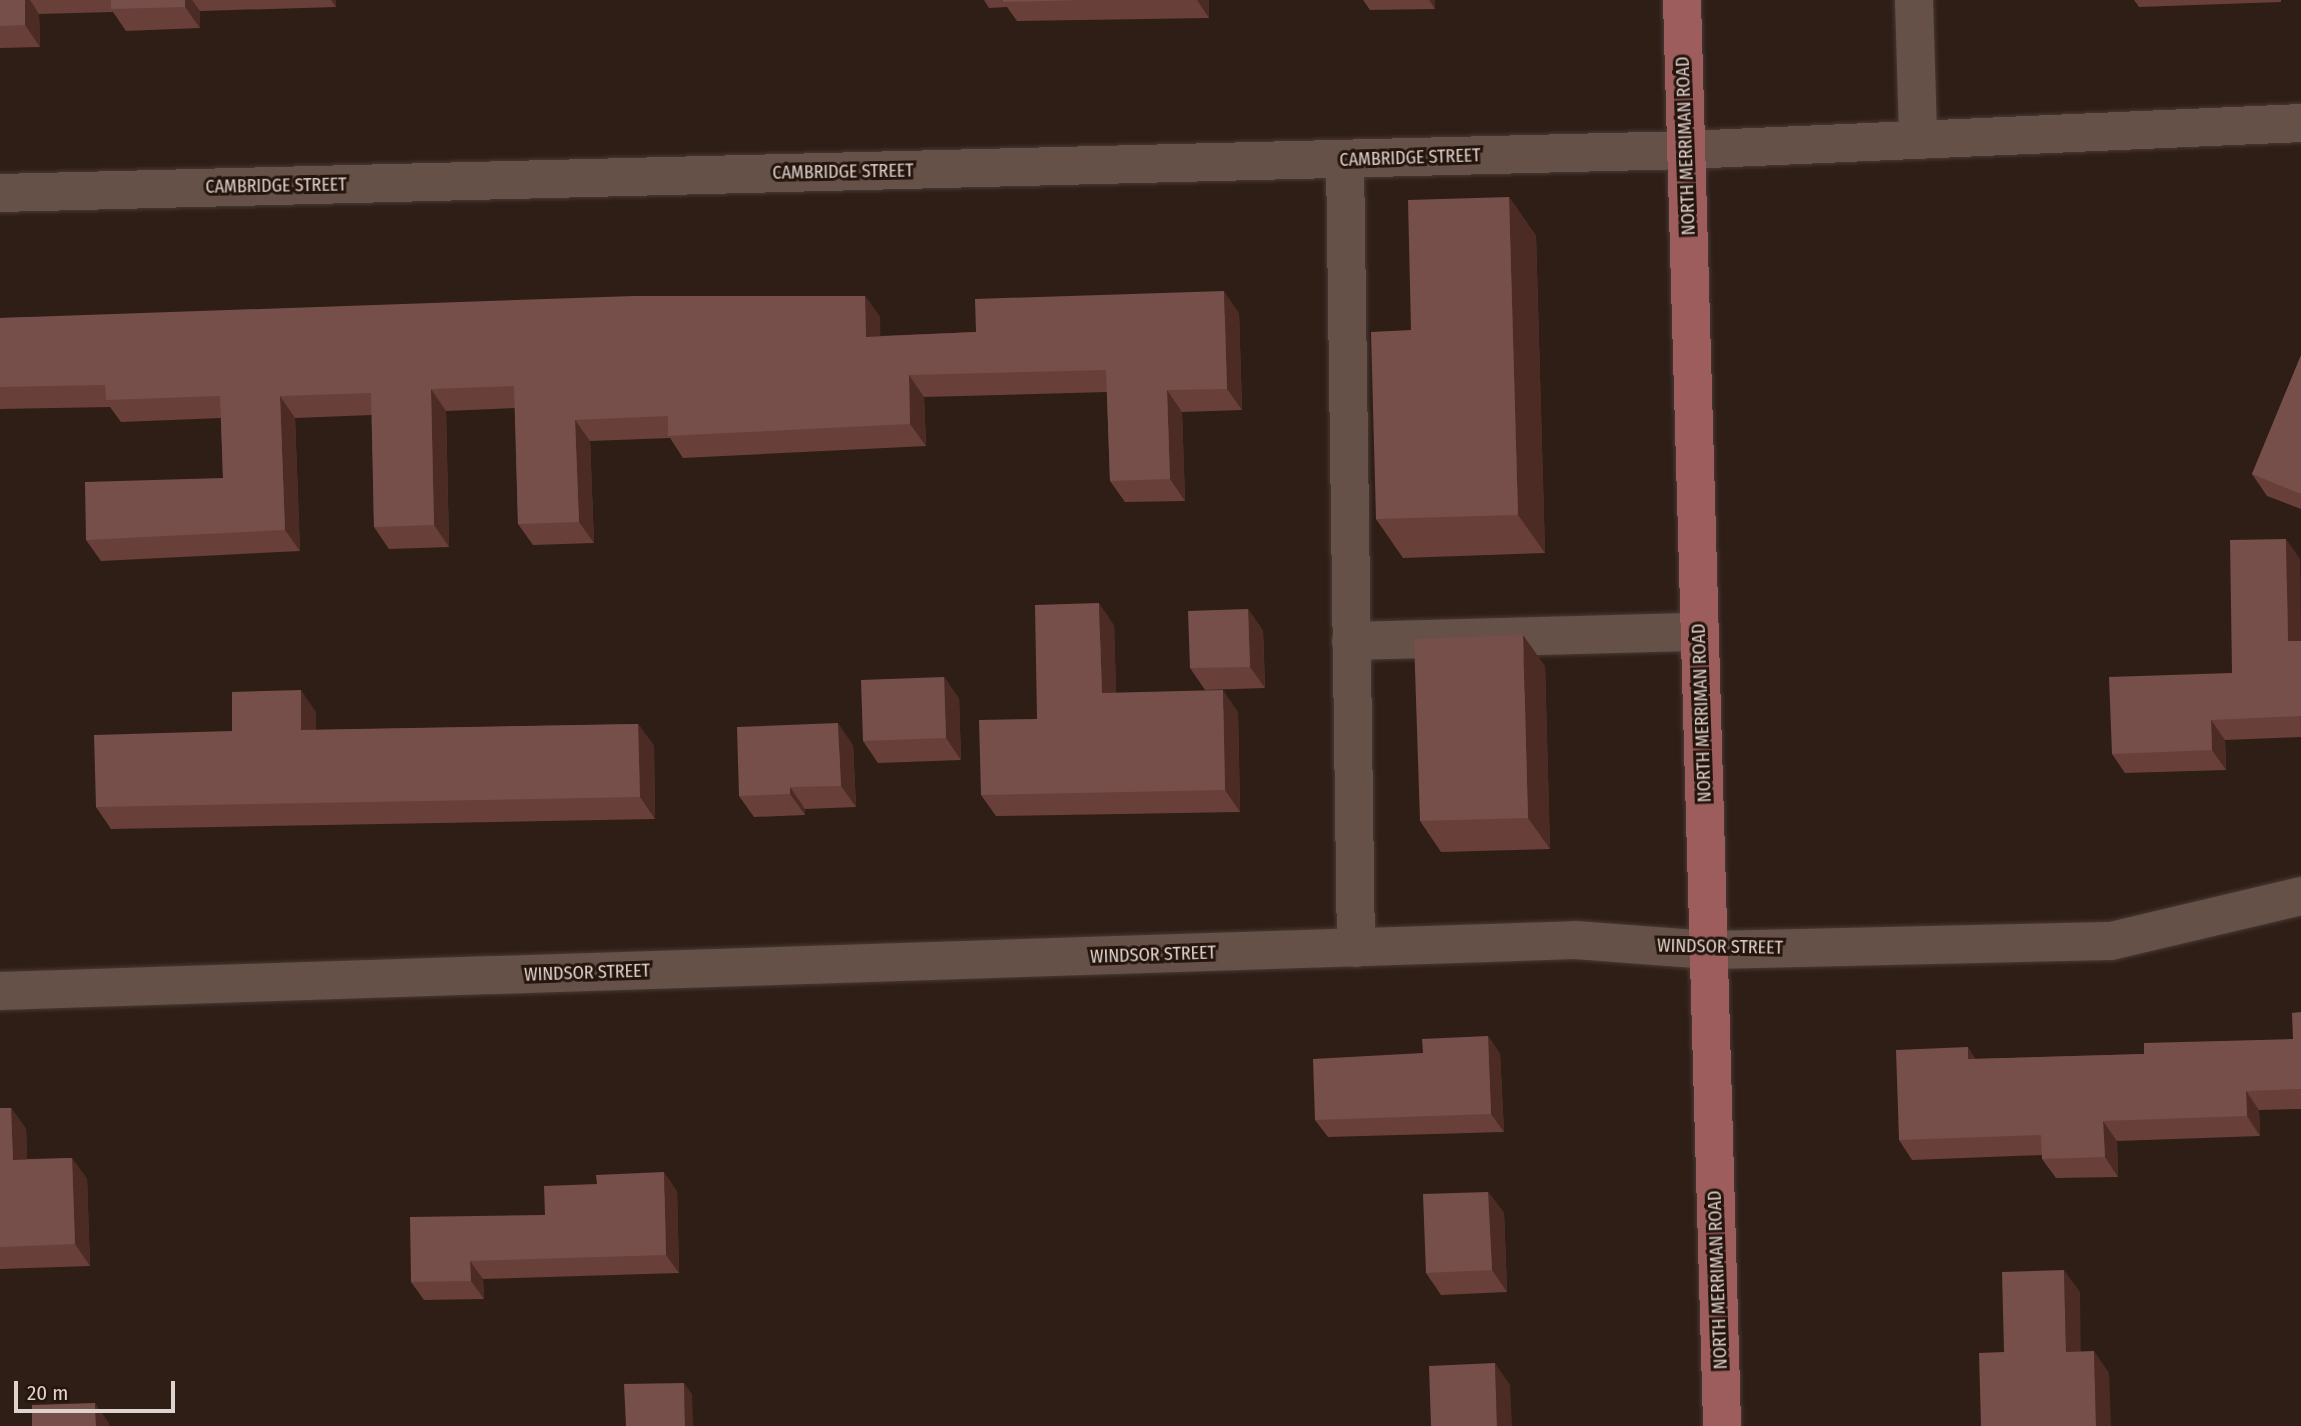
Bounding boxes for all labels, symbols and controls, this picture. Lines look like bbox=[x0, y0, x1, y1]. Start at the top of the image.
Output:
street label: NORTH MERRIMAN ROAD bbox=[1672, 56, 1700, 236]
street label: CAMBRIDGE STREET bbox=[1339, 145, 1481, 171]
street label: CAMBRIDGE STREET bbox=[772, 160, 914, 184]
street label: CAMBRIDGE STREET bbox=[205, 174, 347, 198]
street label: NORTH MERRIMAN ROAD bbox=[1688, 623, 1716, 803]
street label: WINDSOR STREET bbox=[1657, 935, 1783, 959]
street label: WINDSOR STREET bbox=[1090, 942, 1216, 968]
street label: WINDSOR STREET bbox=[524, 960, 650, 986]
street label: NORTH MERRIMAN ROAD bbox=[1704, 1190, 1732, 1370]
scale bar bbox=[18, 1366, 178, 1410]
text: 20 m bbox=[27, 1380, 68, 1406]

